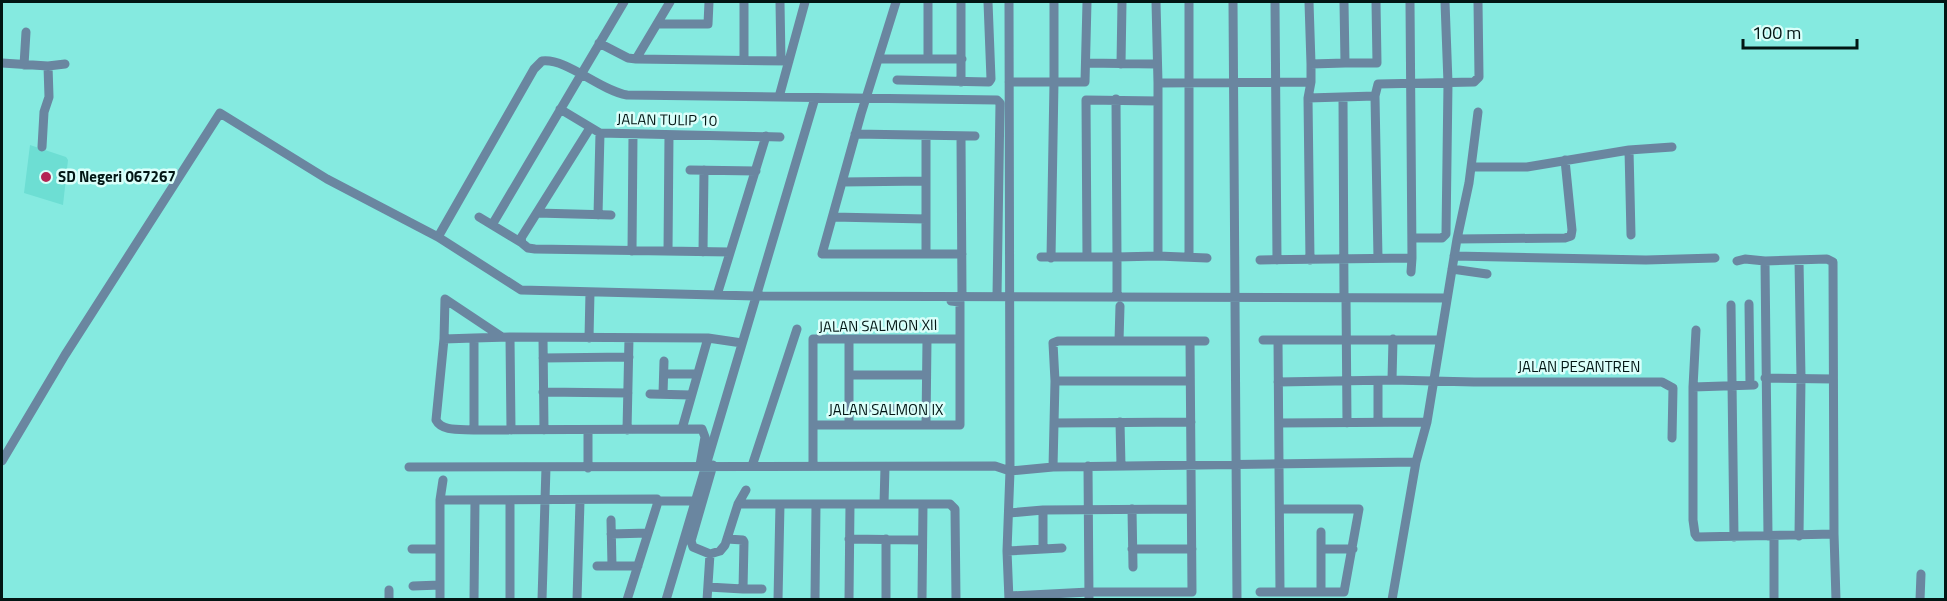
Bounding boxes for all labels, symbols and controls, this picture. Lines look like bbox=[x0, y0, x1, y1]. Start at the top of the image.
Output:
scale bar bbox=[1743, 12, 1857, 50]
text: 100 m bbox=[1752, 19, 1801, 46]
street label: JALAN TULIP 10 bbox=[617, 107, 717, 132]
place label: SD Negeri 067267 bbox=[58, 165, 176, 188]
marker: SD Negeri 067267 bbox=[39, 170, 53, 184]
street label: JALAN SALMON XII bbox=[818, 313, 938, 338]
street label: JALAN PESANTREN bbox=[1518, 355, 1640, 378]
street label: JALAN SALMON IX bbox=[829, 398, 944, 421]

